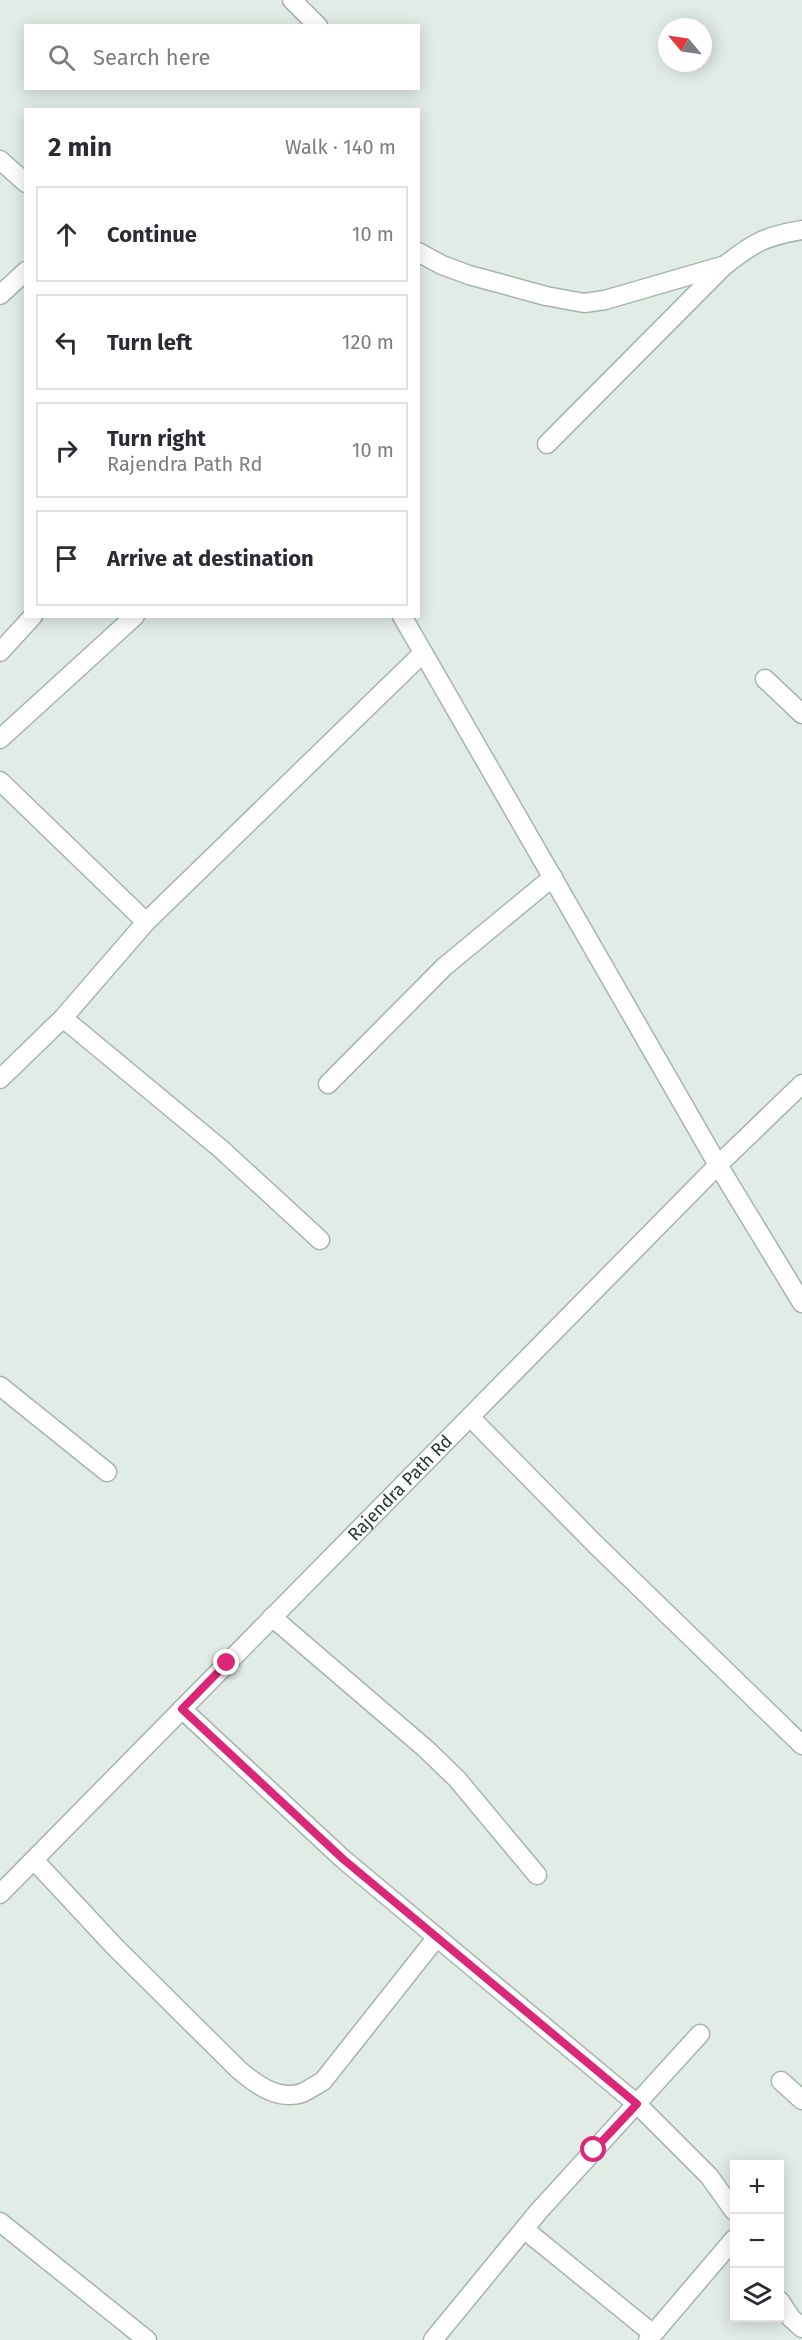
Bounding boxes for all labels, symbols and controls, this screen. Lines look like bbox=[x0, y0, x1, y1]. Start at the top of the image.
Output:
north arrow bbox=[658, 18, 712, 72]
search box bbox=[24, 24, 420, 90]
icon: search bbox=[45, 41, 78, 74]
text: Search here bbox=[93, 44, 211, 71]
text: 2 min bbox=[48, 132, 112, 163]
text: Walk · 140 m bbox=[285, 135, 396, 159]
icon: ahead bbox=[50, 218, 83, 251]
text: Continue bbox=[107, 221, 197, 248]
text: 10 m bbox=[352, 222, 394, 246]
icon: left bbox=[50, 326, 83, 359]
text: Turn left bbox=[107, 329, 192, 356]
text: 120 m bbox=[342, 330, 394, 354]
text: Turn right bbox=[107, 425, 206, 452]
icon: right bbox=[50, 434, 83, 467]
text: 10 m bbox=[352, 438, 394, 462]
text: Rajendra Path Rd bbox=[107, 452, 262, 476]
icon: arrive bbox=[50, 542, 83, 575]
text: Arrive at destination bbox=[107, 545, 314, 572]
street label: Rajendra Path Rd bbox=[343, 1430, 457, 1545]
route end bbox=[213, 1649, 239, 1675]
route start bbox=[580, 2136, 606, 2162]
map controls bbox=[730, 2160, 784, 2322]
button: + bbox=[730, 2160, 784, 2214]
button: − bbox=[730, 2214, 784, 2268]
button: layers bbox=[730, 2268, 784, 2322]

